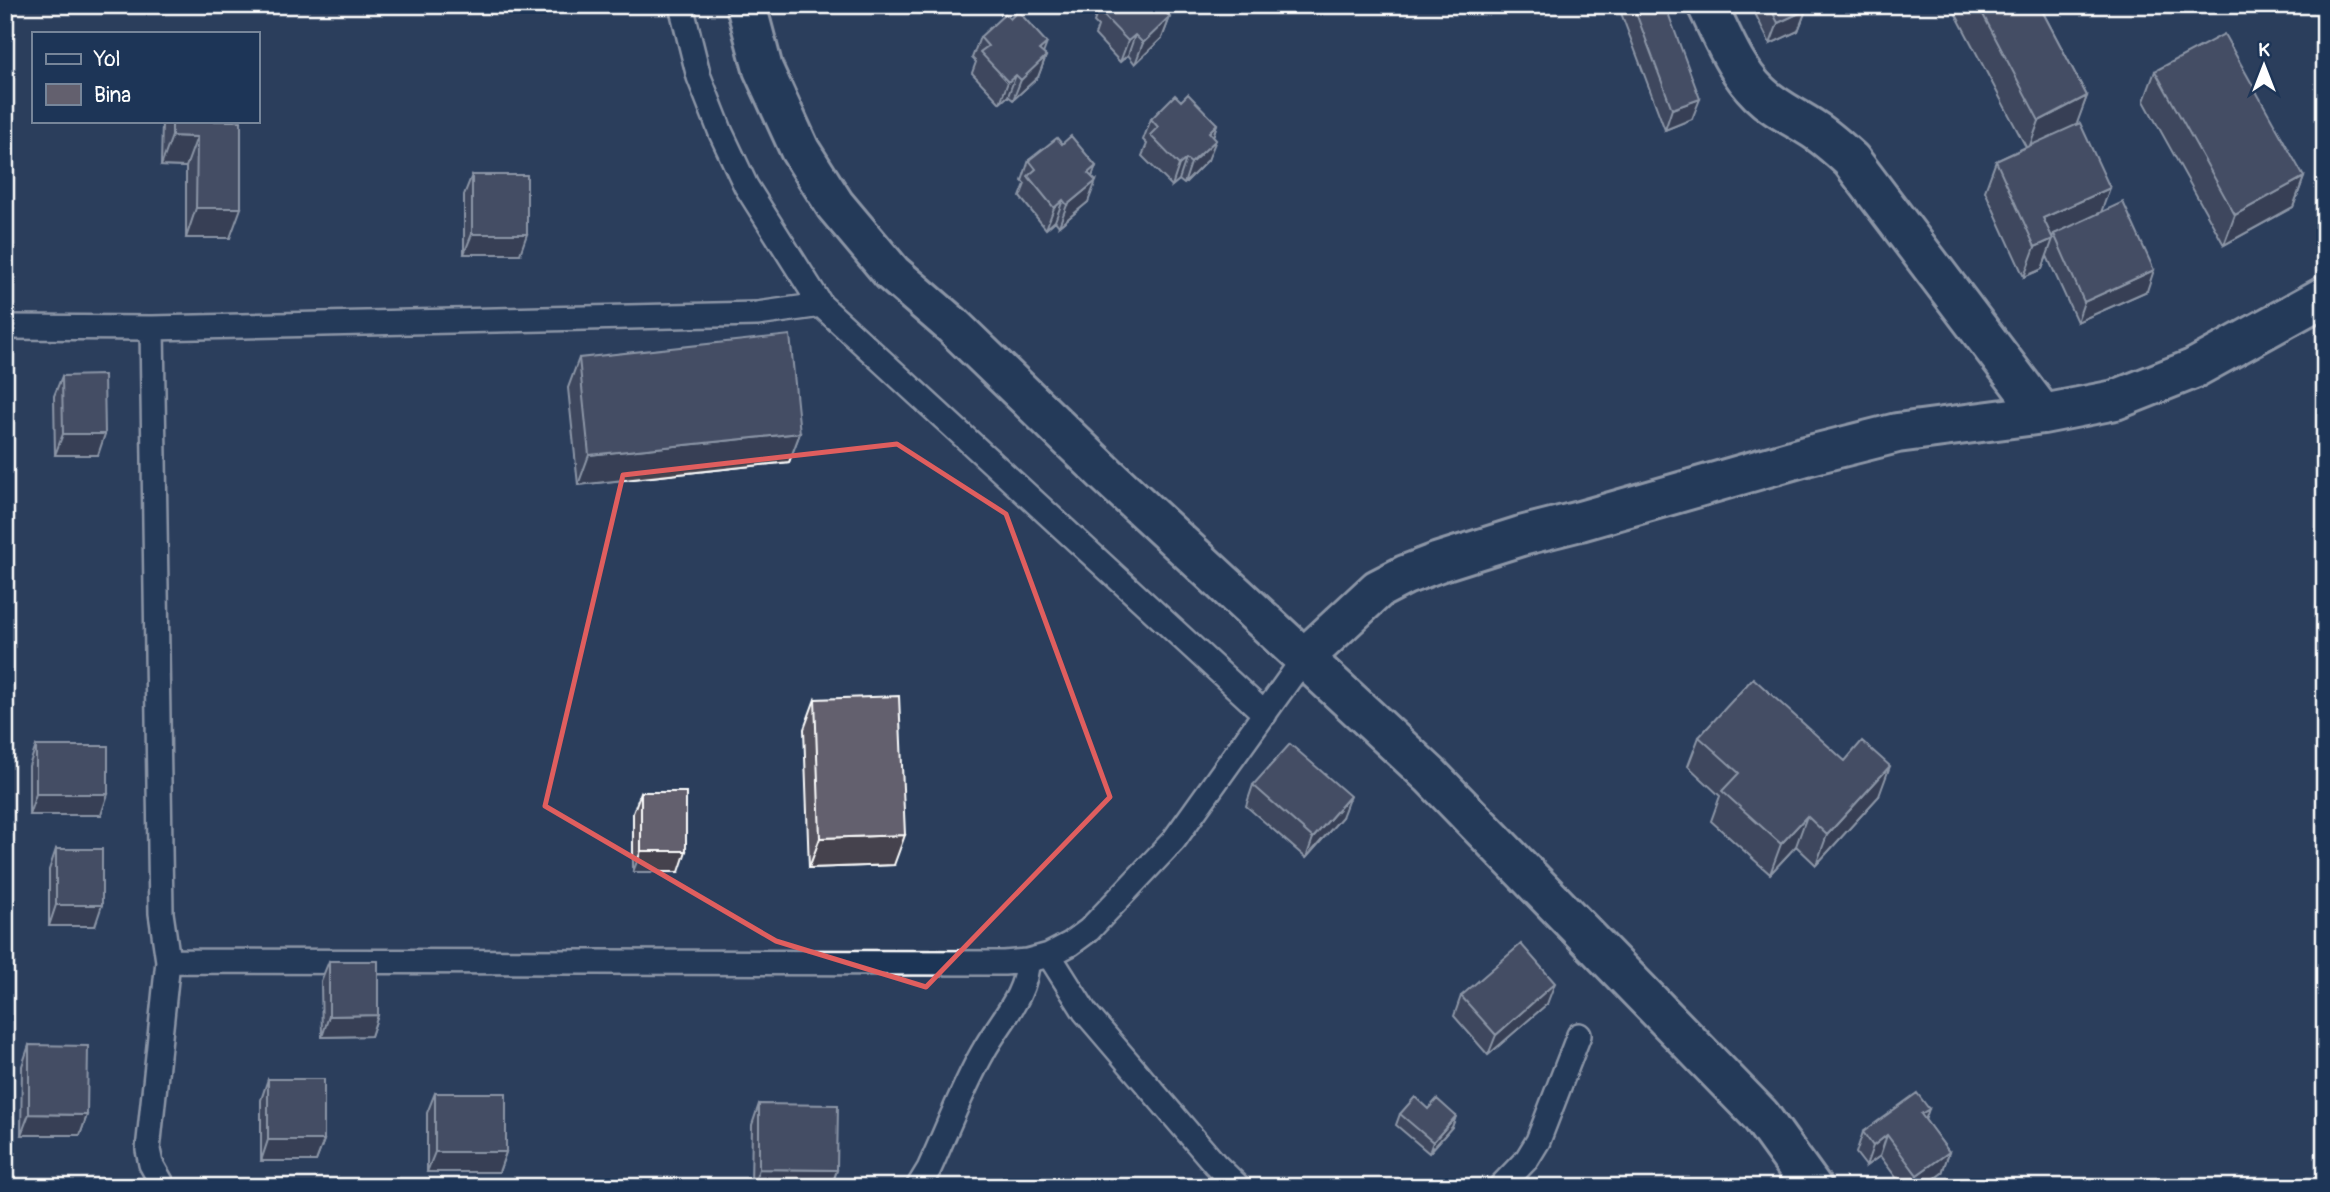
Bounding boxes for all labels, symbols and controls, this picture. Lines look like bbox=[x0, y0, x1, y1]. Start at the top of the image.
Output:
legend bbox=[32, 32, 259, 122]
north arrow bbox=[2228, 32, 2298, 102]
text: K bbox=[2258, 38, 2270, 62]
text: Yol bbox=[93, 46, 121, 73]
text: Bina bbox=[94, 82, 131, 109]

